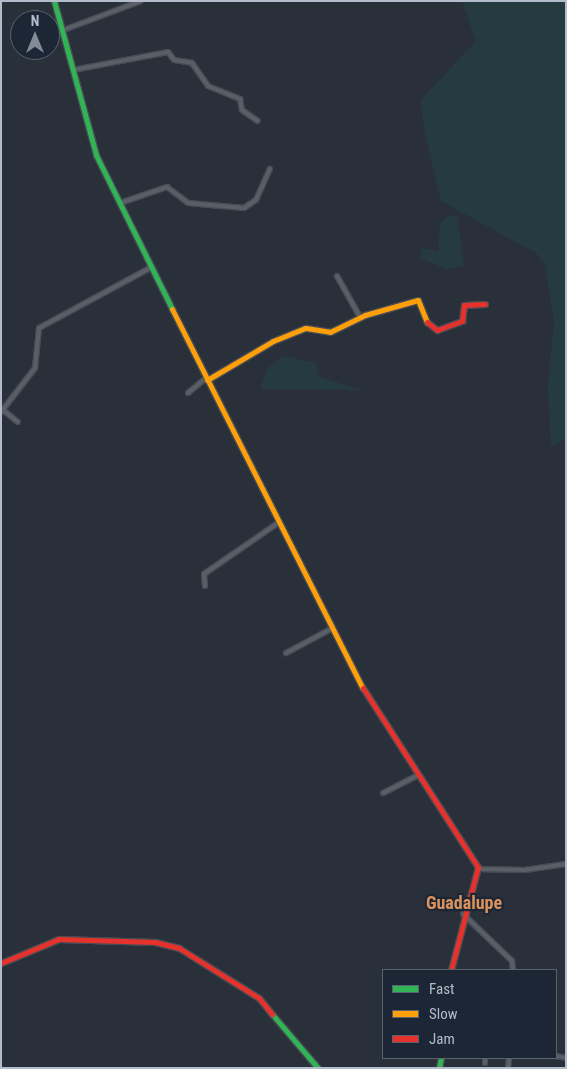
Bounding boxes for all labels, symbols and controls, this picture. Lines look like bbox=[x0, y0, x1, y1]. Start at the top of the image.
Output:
north arrow bbox=[10, 10, 60, 60]
text: N bbox=[31, 13, 39, 29]
district label: Guadalupe bbox=[426, 892, 502, 914]
legend bbox=[382, 969, 557, 1059]
text: Fast bbox=[429, 980, 454, 998]
text: Slow bbox=[429, 1005, 458, 1023]
text: Jam bbox=[429, 1030, 455, 1048]

